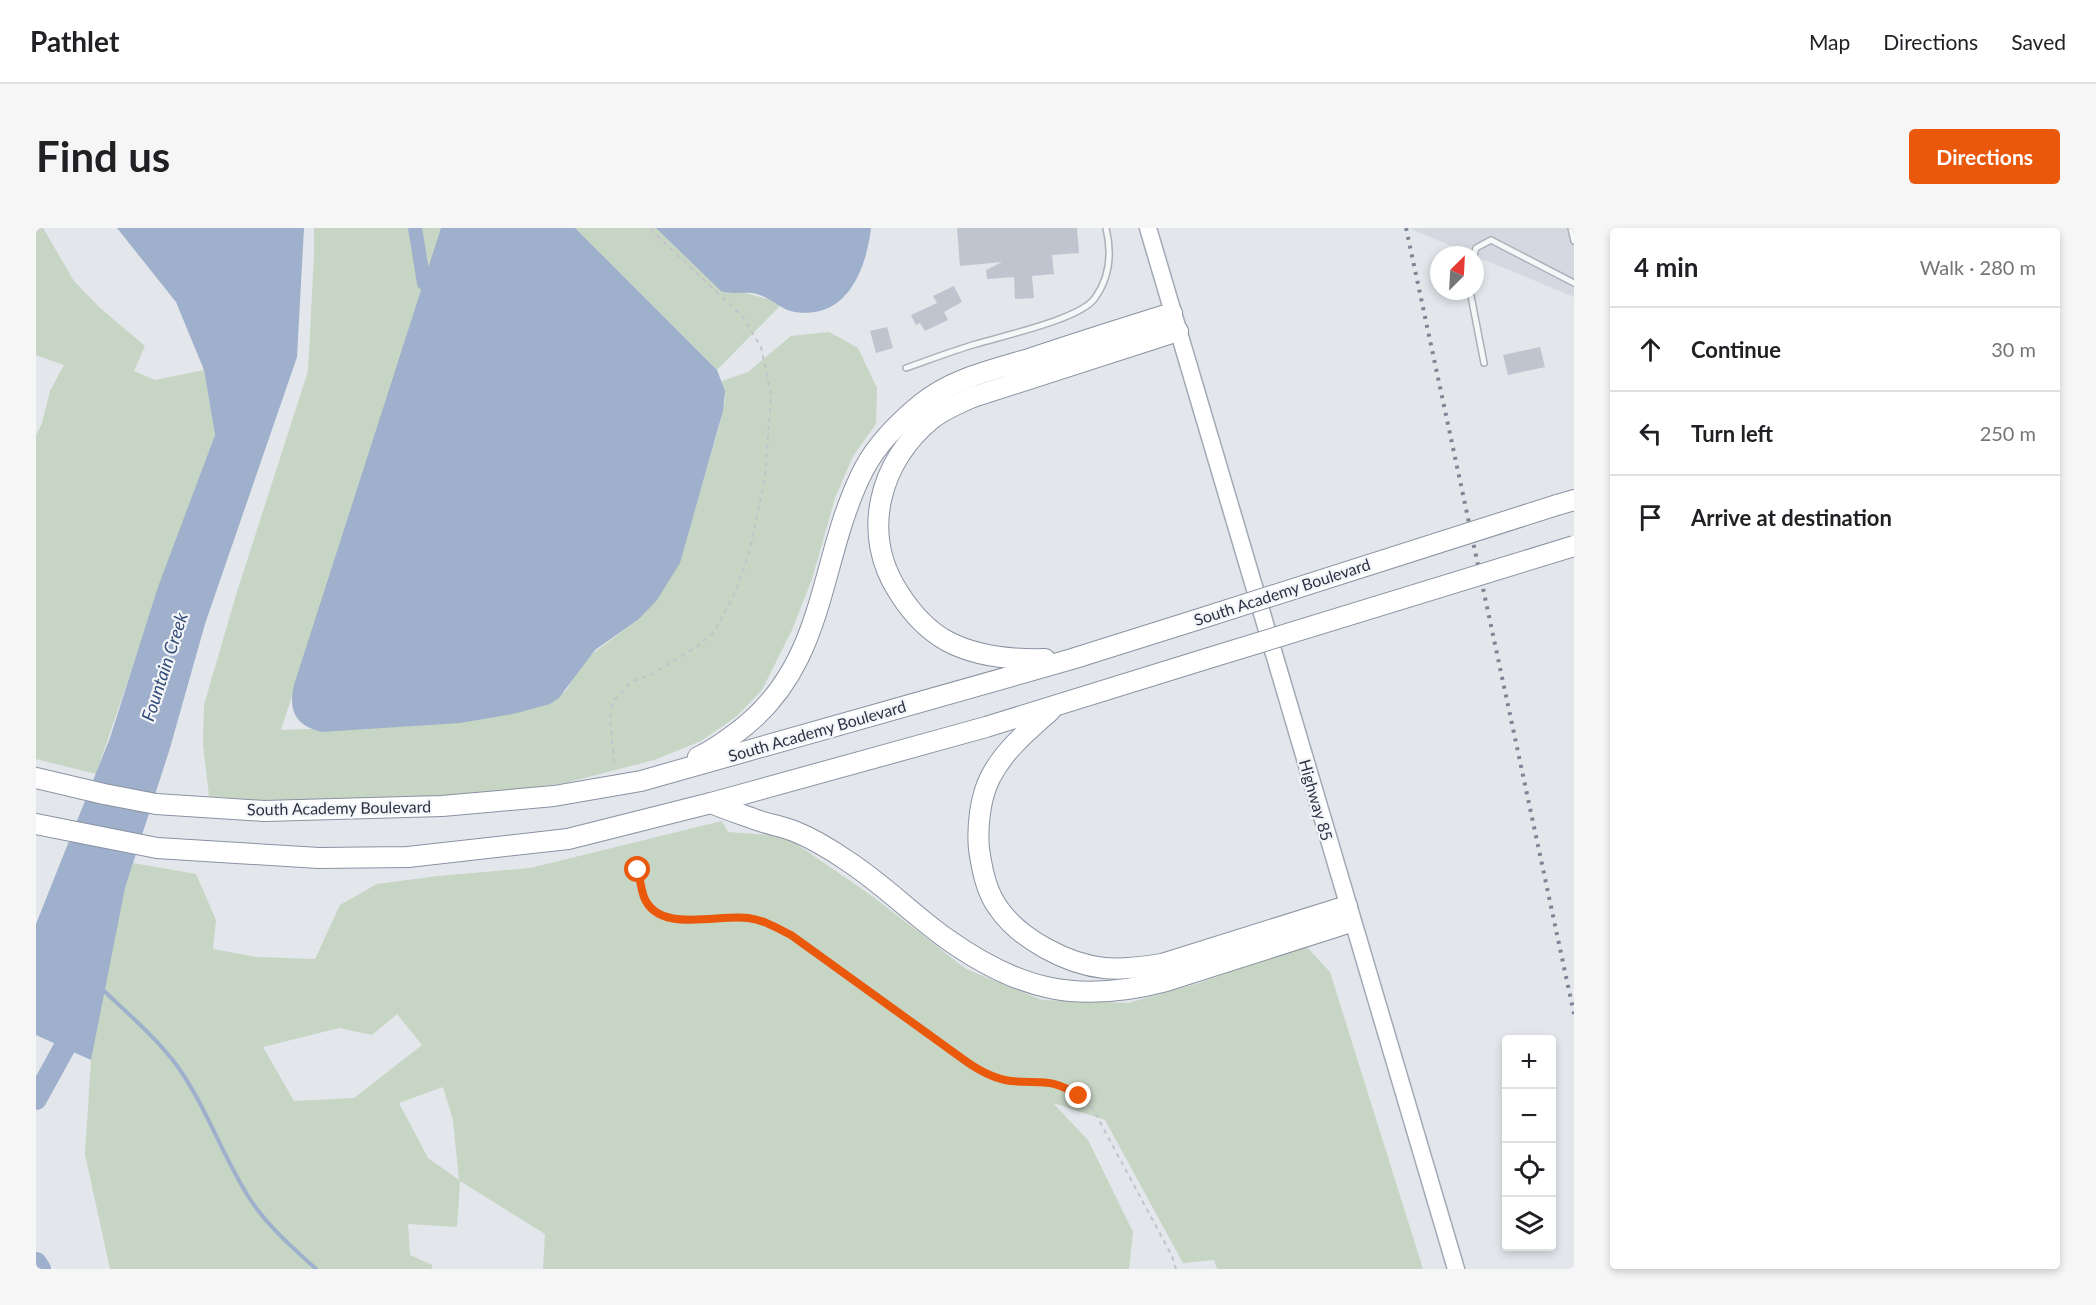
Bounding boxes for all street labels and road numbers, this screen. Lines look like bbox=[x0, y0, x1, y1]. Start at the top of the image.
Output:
street label: South Academy Boulevard bbox=[1191, 554, 1372, 629]
street label: South Academy Boulevard bbox=[726, 696, 908, 765]
street label: Highway 85 bbox=[1296, 757, 1337, 843]
street label: South Academy Boulevard bbox=[247, 796, 431, 819]

